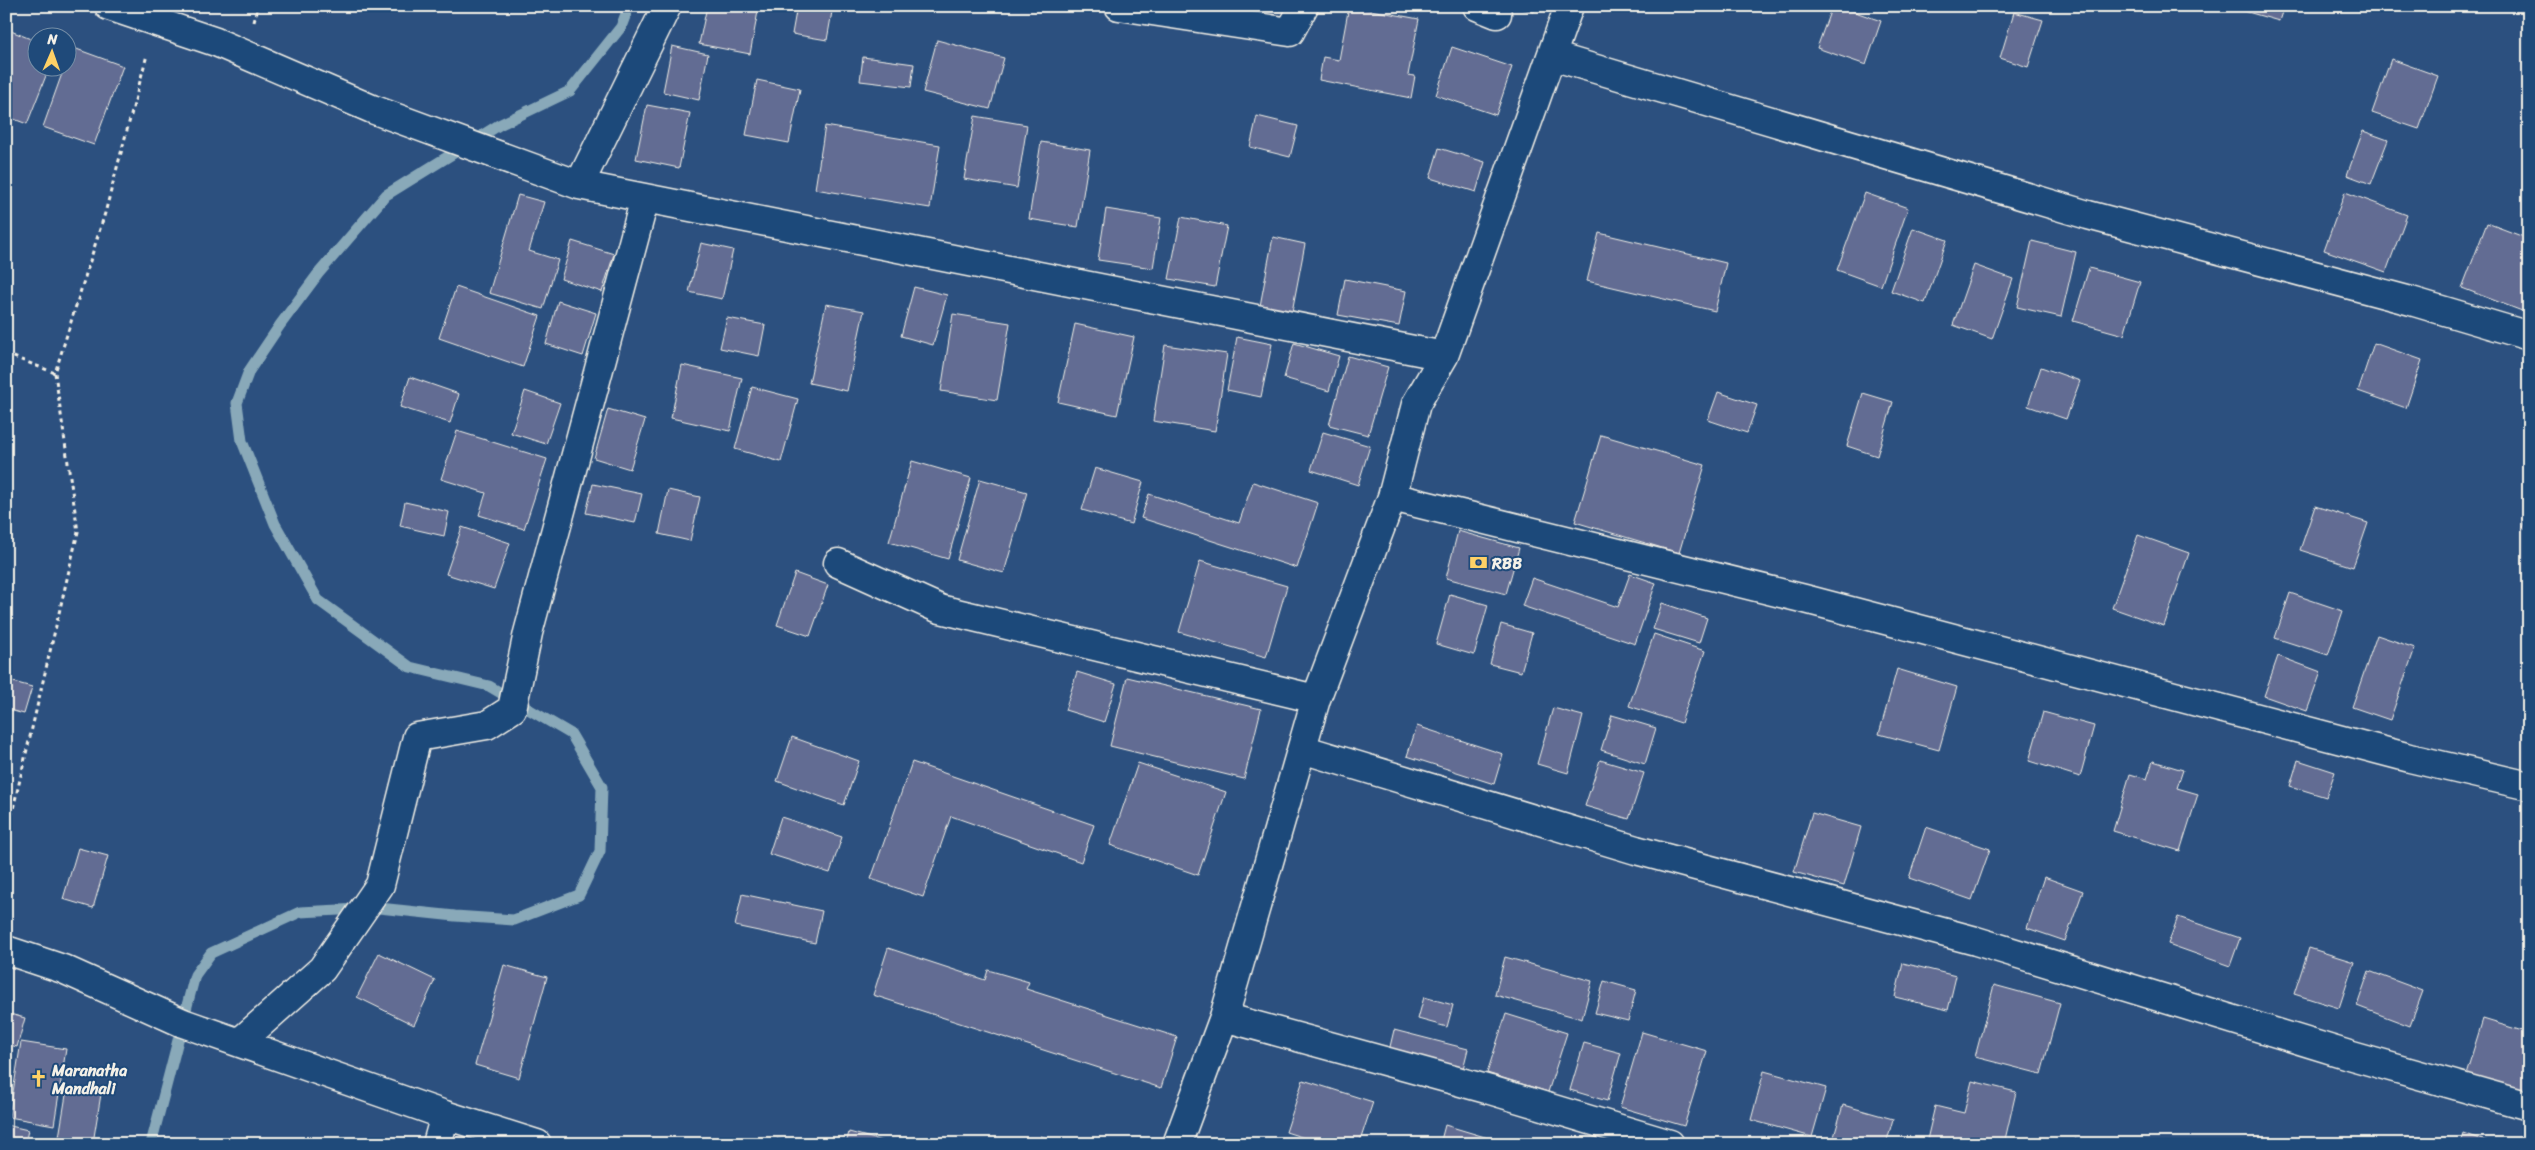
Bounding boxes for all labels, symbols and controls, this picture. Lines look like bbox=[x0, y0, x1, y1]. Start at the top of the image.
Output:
text: N bbox=[46, 27, 58, 52]
north arrow bbox=[28, 28, 78, 78]
place label: RBB bbox=[1491, 549, 1522, 578]
bank icon: RBB bbox=[1468, 553, 1488, 573]
place label: Maranatha Mandhali bbox=[51, 1056, 127, 1103]
church icon: Maranatha Mandhali bbox=[28, 1069, 48, 1089]

